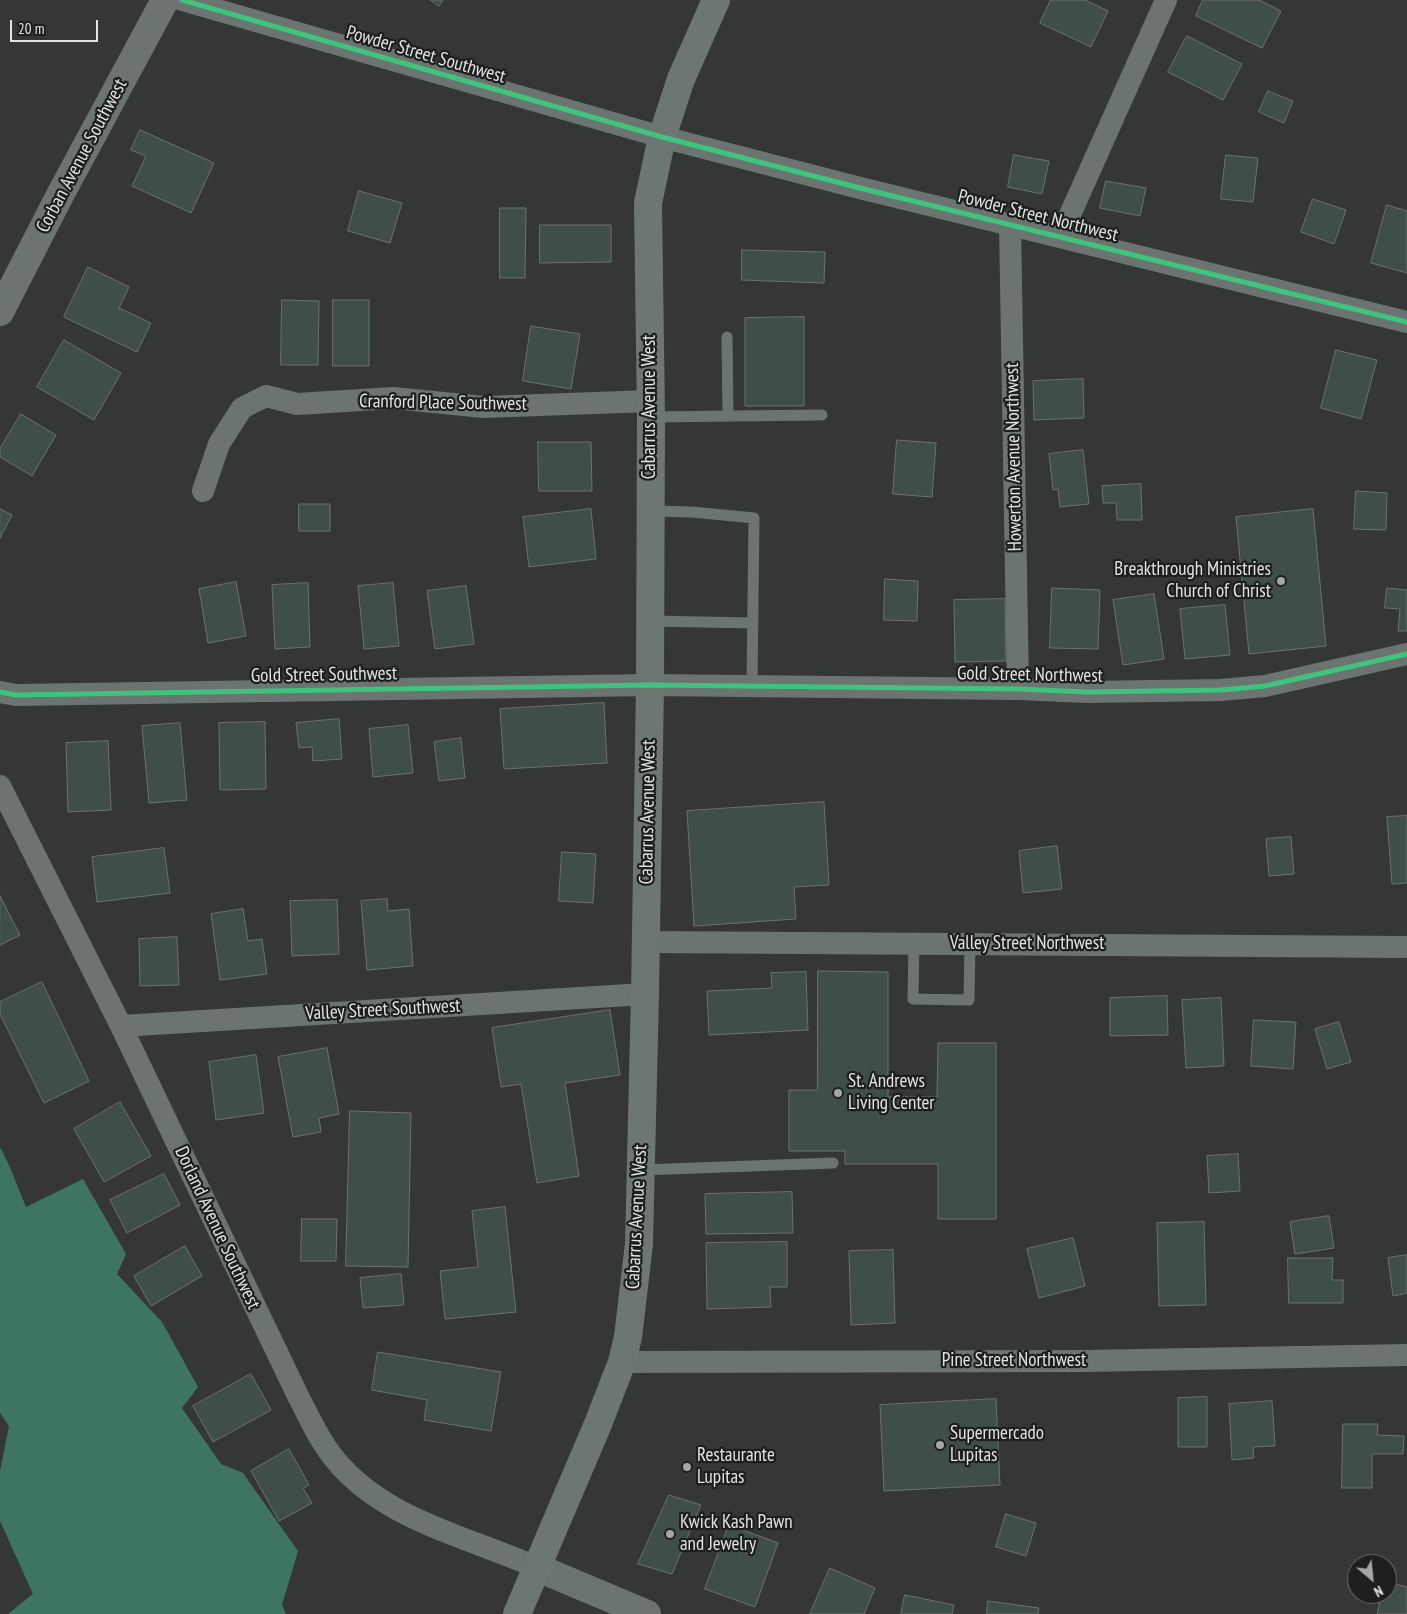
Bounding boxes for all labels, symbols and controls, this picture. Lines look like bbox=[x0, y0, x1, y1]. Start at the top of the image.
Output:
scale bar bbox=[12, 10, 100, 42]
text: 20 m bbox=[18, 19, 44, 38]
street label: Powder Street Southwest bbox=[344, 21, 508, 89]
street label: Corban Avenue Southwest bbox=[32, 75, 132, 237]
street label: Powder Street Northwest bbox=[956, 185, 1120, 247]
street label: Cabarrus Avenue West bbox=[639, 335, 661, 479]
street label: Howerton Avenue Northwest bbox=[1001, 362, 1027, 552]
street label: Cranford Place Southwest bbox=[359, 390, 527, 416]
place label: Breakthrough Ministries Church of Christ bbox=[1114, 559, 1271, 603]
marker: Breakthrough Ministries Church of Christ bbox=[1275, 575, 1287, 587]
street label: Gold Street Southwest bbox=[251, 662, 397, 688]
street label: Gold Street Northwest bbox=[957, 662, 1103, 688]
street label: Cabarrus Avenue West bbox=[635, 739, 661, 885]
street label: Valley Street Northwest bbox=[950, 933, 1104, 955]
street label: Valley Street Southwest bbox=[305, 995, 461, 1025]
place label: St. Andrews Living Center bbox=[848, 1071, 935, 1115]
marker: St. Andrews Living Center bbox=[832, 1087, 844, 1099]
street label: Dorland Avenue Southwest bbox=[169, 1143, 265, 1313]
street label: Cabarrus Avenue West bbox=[622, 1144, 652, 1290]
street label: Pine Street Northwest bbox=[942, 1350, 1086, 1372]
place label: Supermercado Lupitas bbox=[950, 1423, 1044, 1467]
marker: Supermercado Lupitas bbox=[934, 1439, 946, 1451]
place label: Restaurante Lupitas bbox=[697, 1445, 775, 1489]
marker: Restaurante Lupitas bbox=[681, 1461, 693, 1473]
place label: Kwick Kash Pawn and Jewelry bbox=[680, 1512, 793, 1556]
marker: Kwick Kash Pawn and Jewelry bbox=[664, 1528, 676, 1540]
north arrow bbox=[1347, 1554, 1397, 1604]
text: N bbox=[1371, 1582, 1386, 1601]

